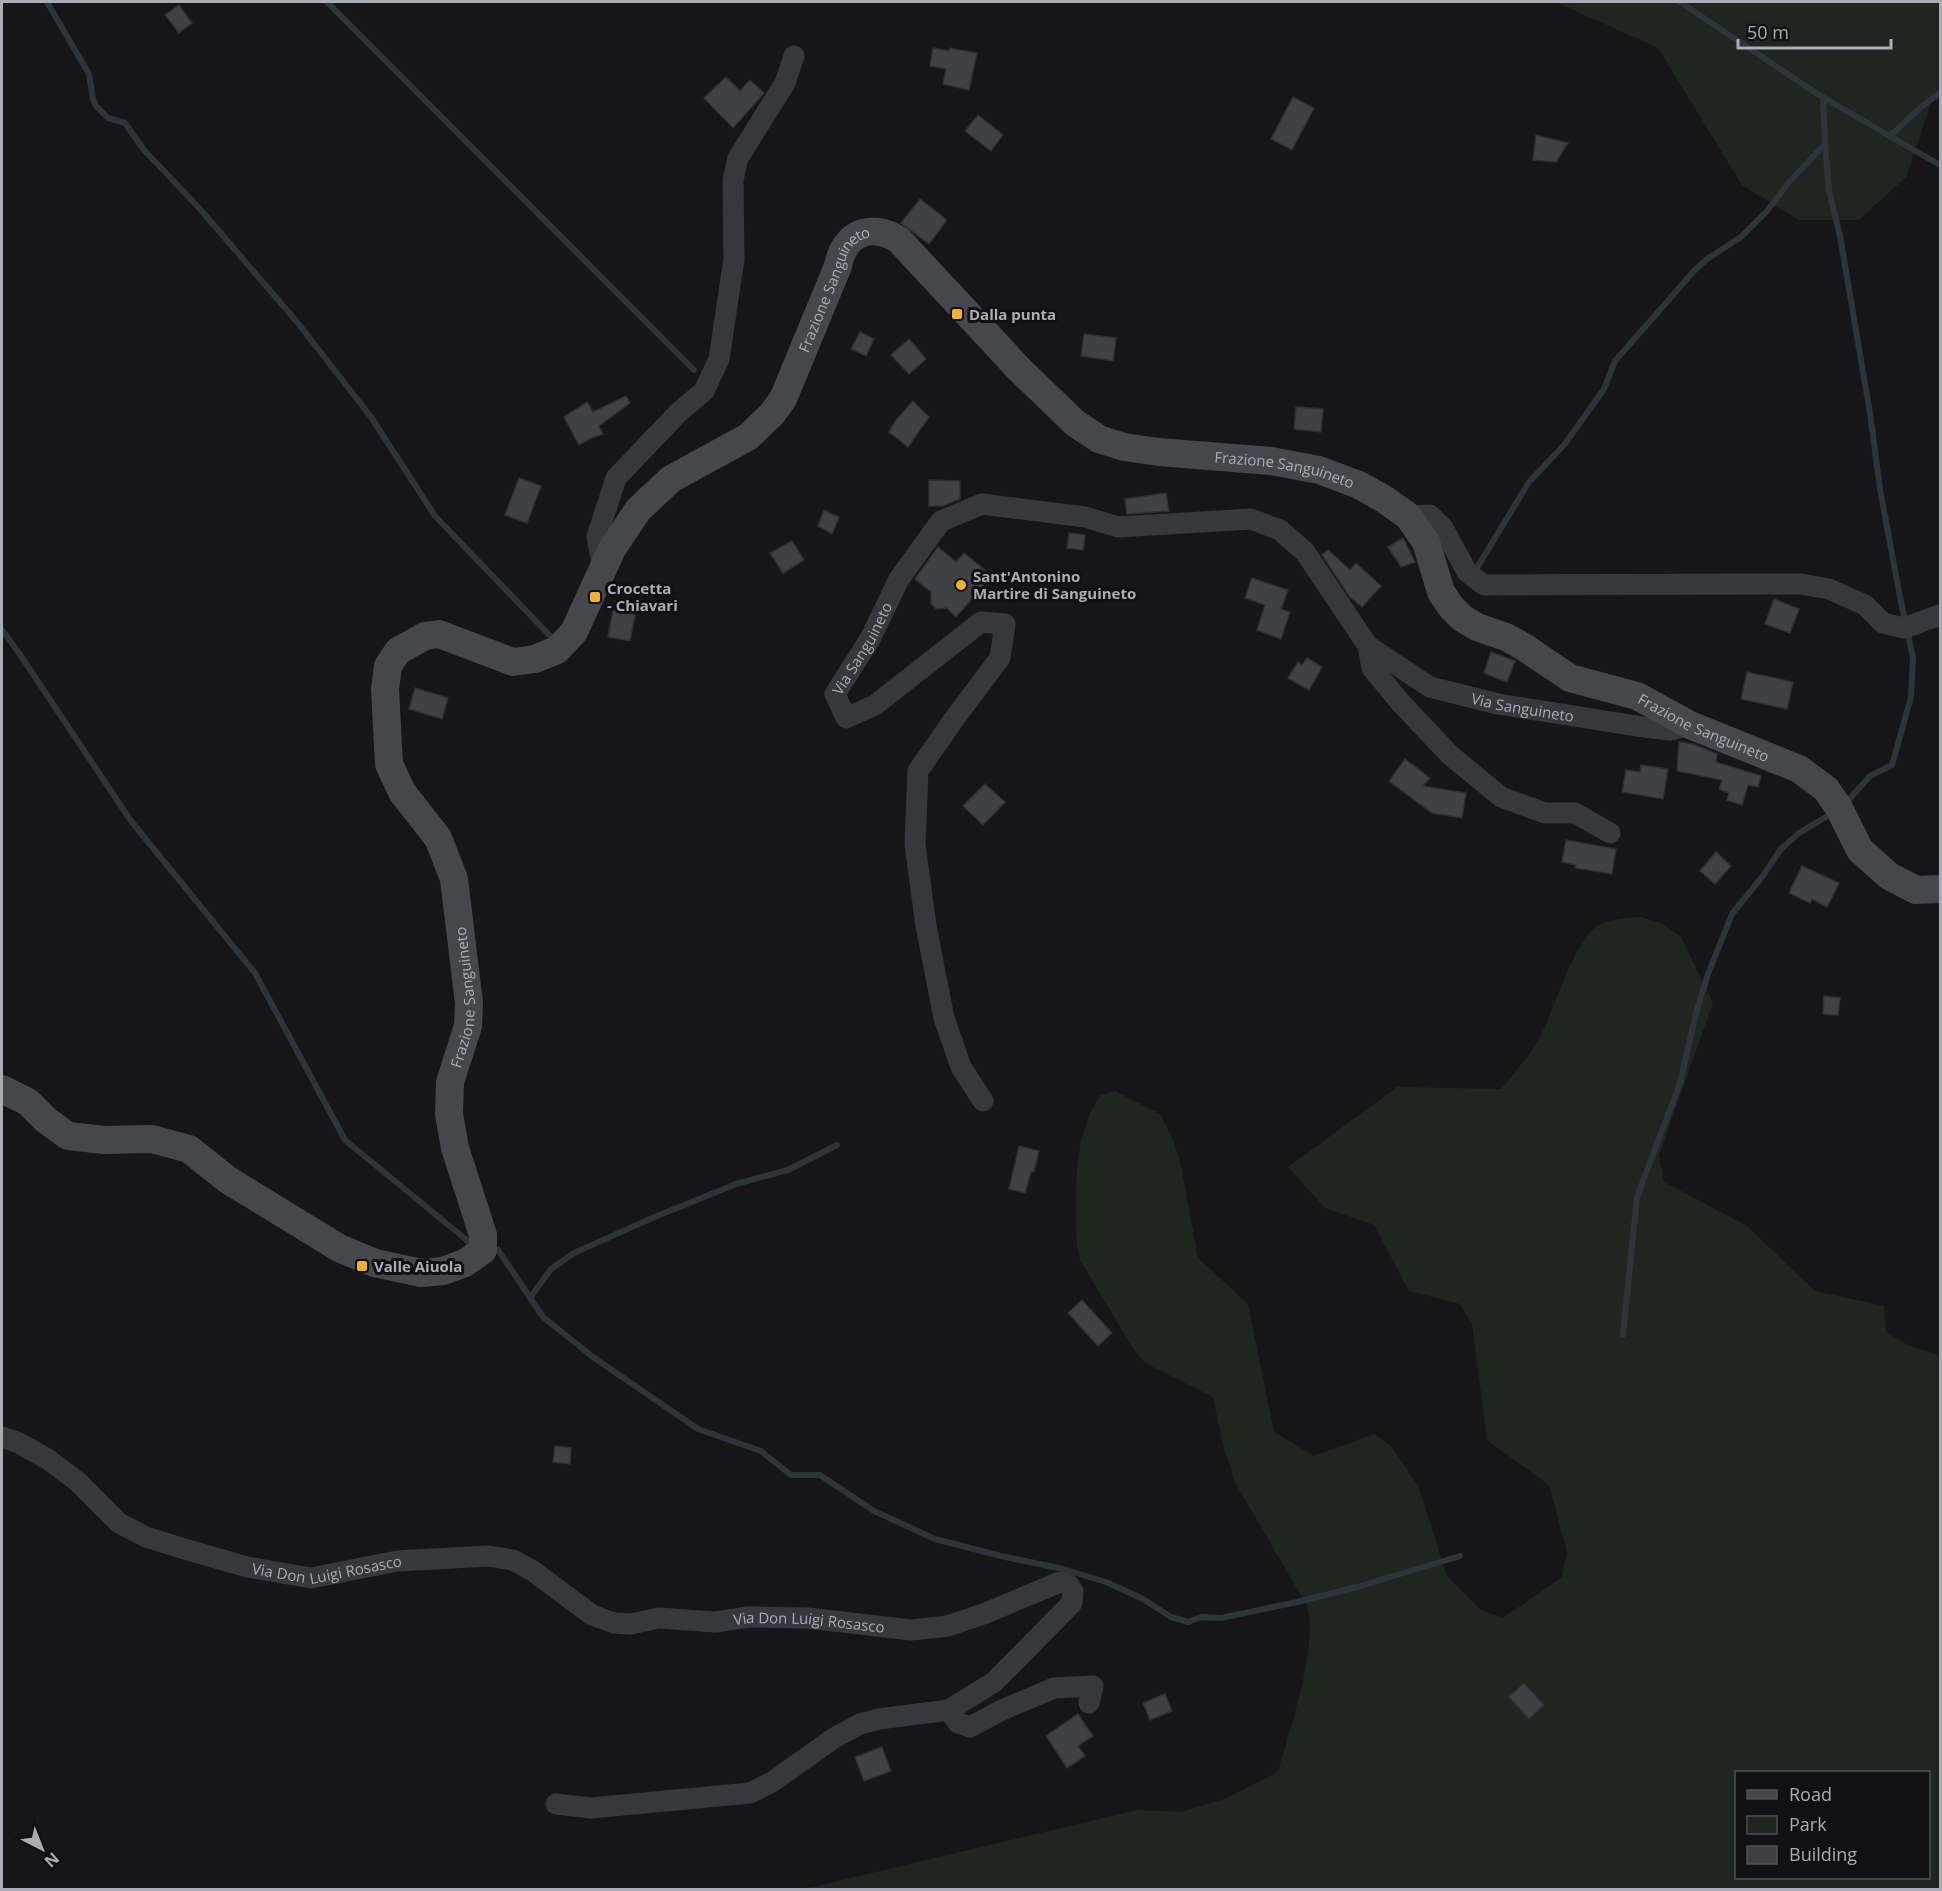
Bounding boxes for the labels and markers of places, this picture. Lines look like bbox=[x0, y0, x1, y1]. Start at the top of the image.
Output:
place label: Dalla punta bbox=[969, 304, 1056, 324]
marker: Dalla punta bbox=[950, 307, 964, 321]
place label: Sant'Antonino Martire di Sanguineto bbox=[973, 566, 1136, 603]
place label: Crocetta - Chiavari bbox=[607, 578, 678, 615]
marker: Sant'Antonino Martire di Sanguineto bbox=[954, 578, 968, 592]
marker: Crocetta - Chiavari bbox=[588, 590, 602, 604]
place label: Valle Aiuola bbox=[374, 1256, 462, 1276]
marker: Valle Aiuola bbox=[355, 1259, 369, 1273]

